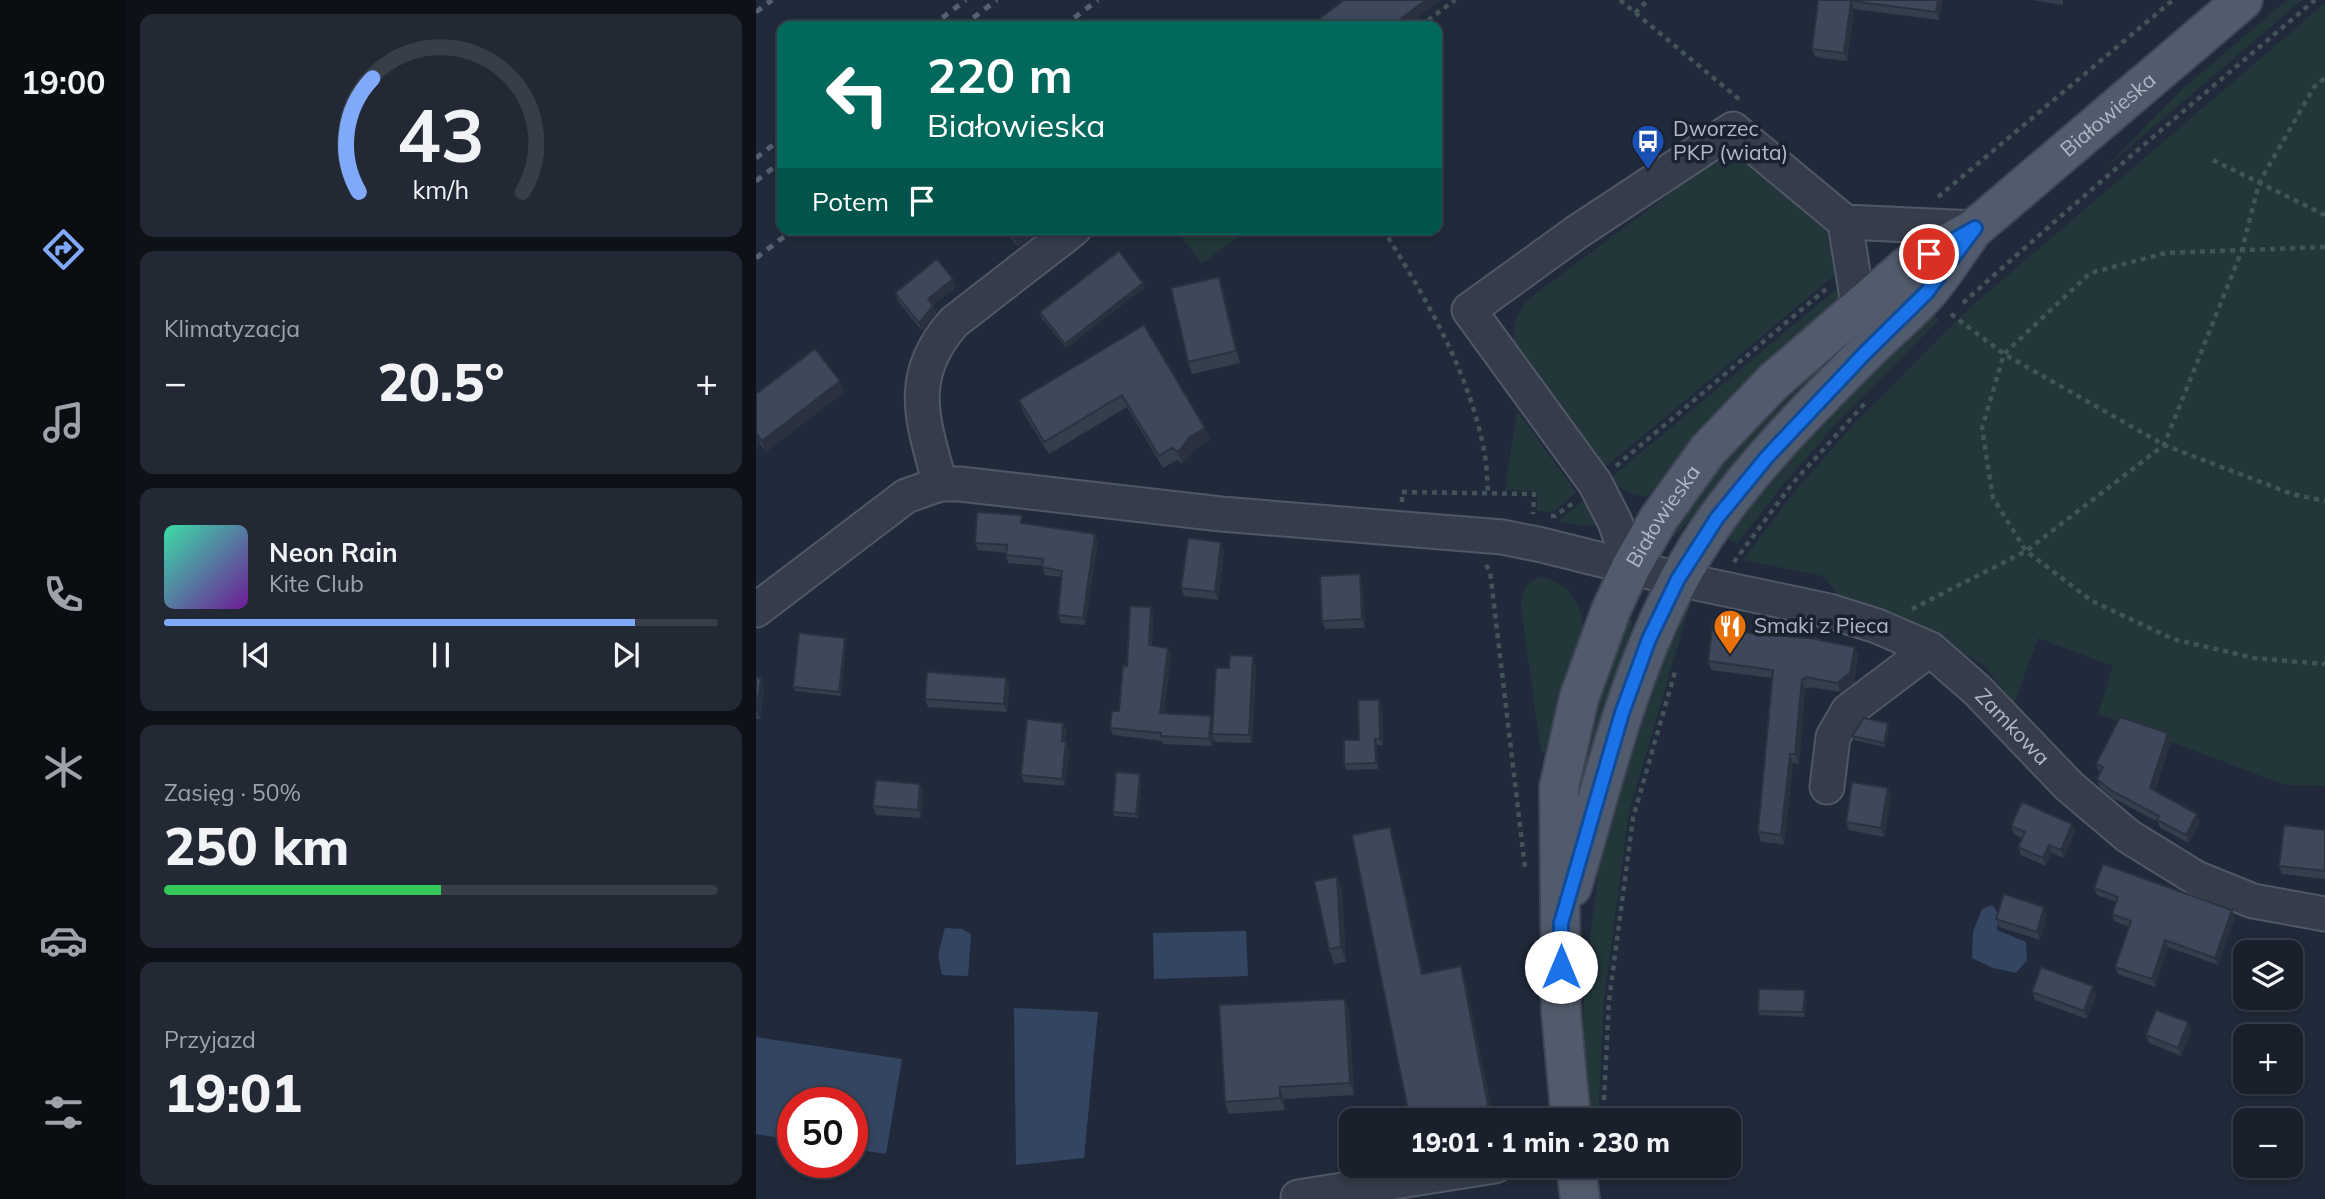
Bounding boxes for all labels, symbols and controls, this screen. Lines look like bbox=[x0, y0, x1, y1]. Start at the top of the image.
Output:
text: 220 m bbox=[927, 44, 1073, 105]
icon: left bbox=[812, 49, 903, 140]
text: 19:00 bbox=[21, 62, 105, 102]
street label: Białowieska bbox=[2054, 66, 2161, 162]
text: 43 bbox=[397, 89, 485, 180]
text: Białowieska bbox=[927, 105, 1105, 145]
place label: Dworzec PKP (wiata) bbox=[1673, 115, 1788, 165]
bus stop icon: Dworzec PKP (wiata) bbox=[1629, 122, 1667, 171]
text: km/h bbox=[413, 173, 469, 204]
icon: arrive bbox=[903, 182, 941, 220]
text: Potem bbox=[812, 185, 889, 218]
pin bbox=[1899, 224, 1959, 284]
icon: directions bbox=[39, 225, 88, 274]
icon: arrive bbox=[1910, 235, 1948, 273]
text: Klimatyzacja bbox=[164, 314, 300, 343]
text: 20.5° bbox=[377, 349, 505, 414]
text: − bbox=[164, 358, 187, 406]
text: + bbox=[695, 358, 718, 406]
icon: music bbox=[39, 398, 88, 447]
street label: Białowieska bbox=[1620, 459, 1705, 572]
text: Neon Rain bbox=[269, 536, 398, 569]
text: Kite Club bbox=[269, 569, 364, 598]
icon: phone bbox=[39, 570, 88, 619]
restaurant icon: Smaki z Pieca bbox=[1711, 607, 1749, 656]
place label: Smaki z Pieca bbox=[1754, 612, 1889, 638]
icon: previous bbox=[237, 636, 275, 674]
icon: pause bbox=[422, 636, 460, 674]
icon: next bbox=[607, 636, 645, 674]
street label: Zamkowa bbox=[1970, 682, 2056, 770]
icon: climate bbox=[39, 743, 88, 792]
text: Zasięg · 50% bbox=[164, 778, 301, 807]
text: 250 km bbox=[164, 813, 349, 878]
icon: car bbox=[39, 916, 88, 965]
position arrow bbox=[1524, 930, 1598, 1004]
map controls bbox=[2233, 940, 2303, 1178]
button: layers bbox=[2233, 940, 2303, 1010]
button: + bbox=[2233, 1024, 2303, 1094]
text: Przyjazd bbox=[164, 1025, 256, 1054]
text: 19:01 bbox=[164, 1060, 302, 1125]
speed limit sign: 50 bbox=[777, 1087, 868, 1178]
icon: filters bbox=[39, 1088, 88, 1137]
button: − bbox=[2233, 1108, 2303, 1178]
text: 19:01 · 1 min · 230 m bbox=[1410, 1126, 1670, 1159]

